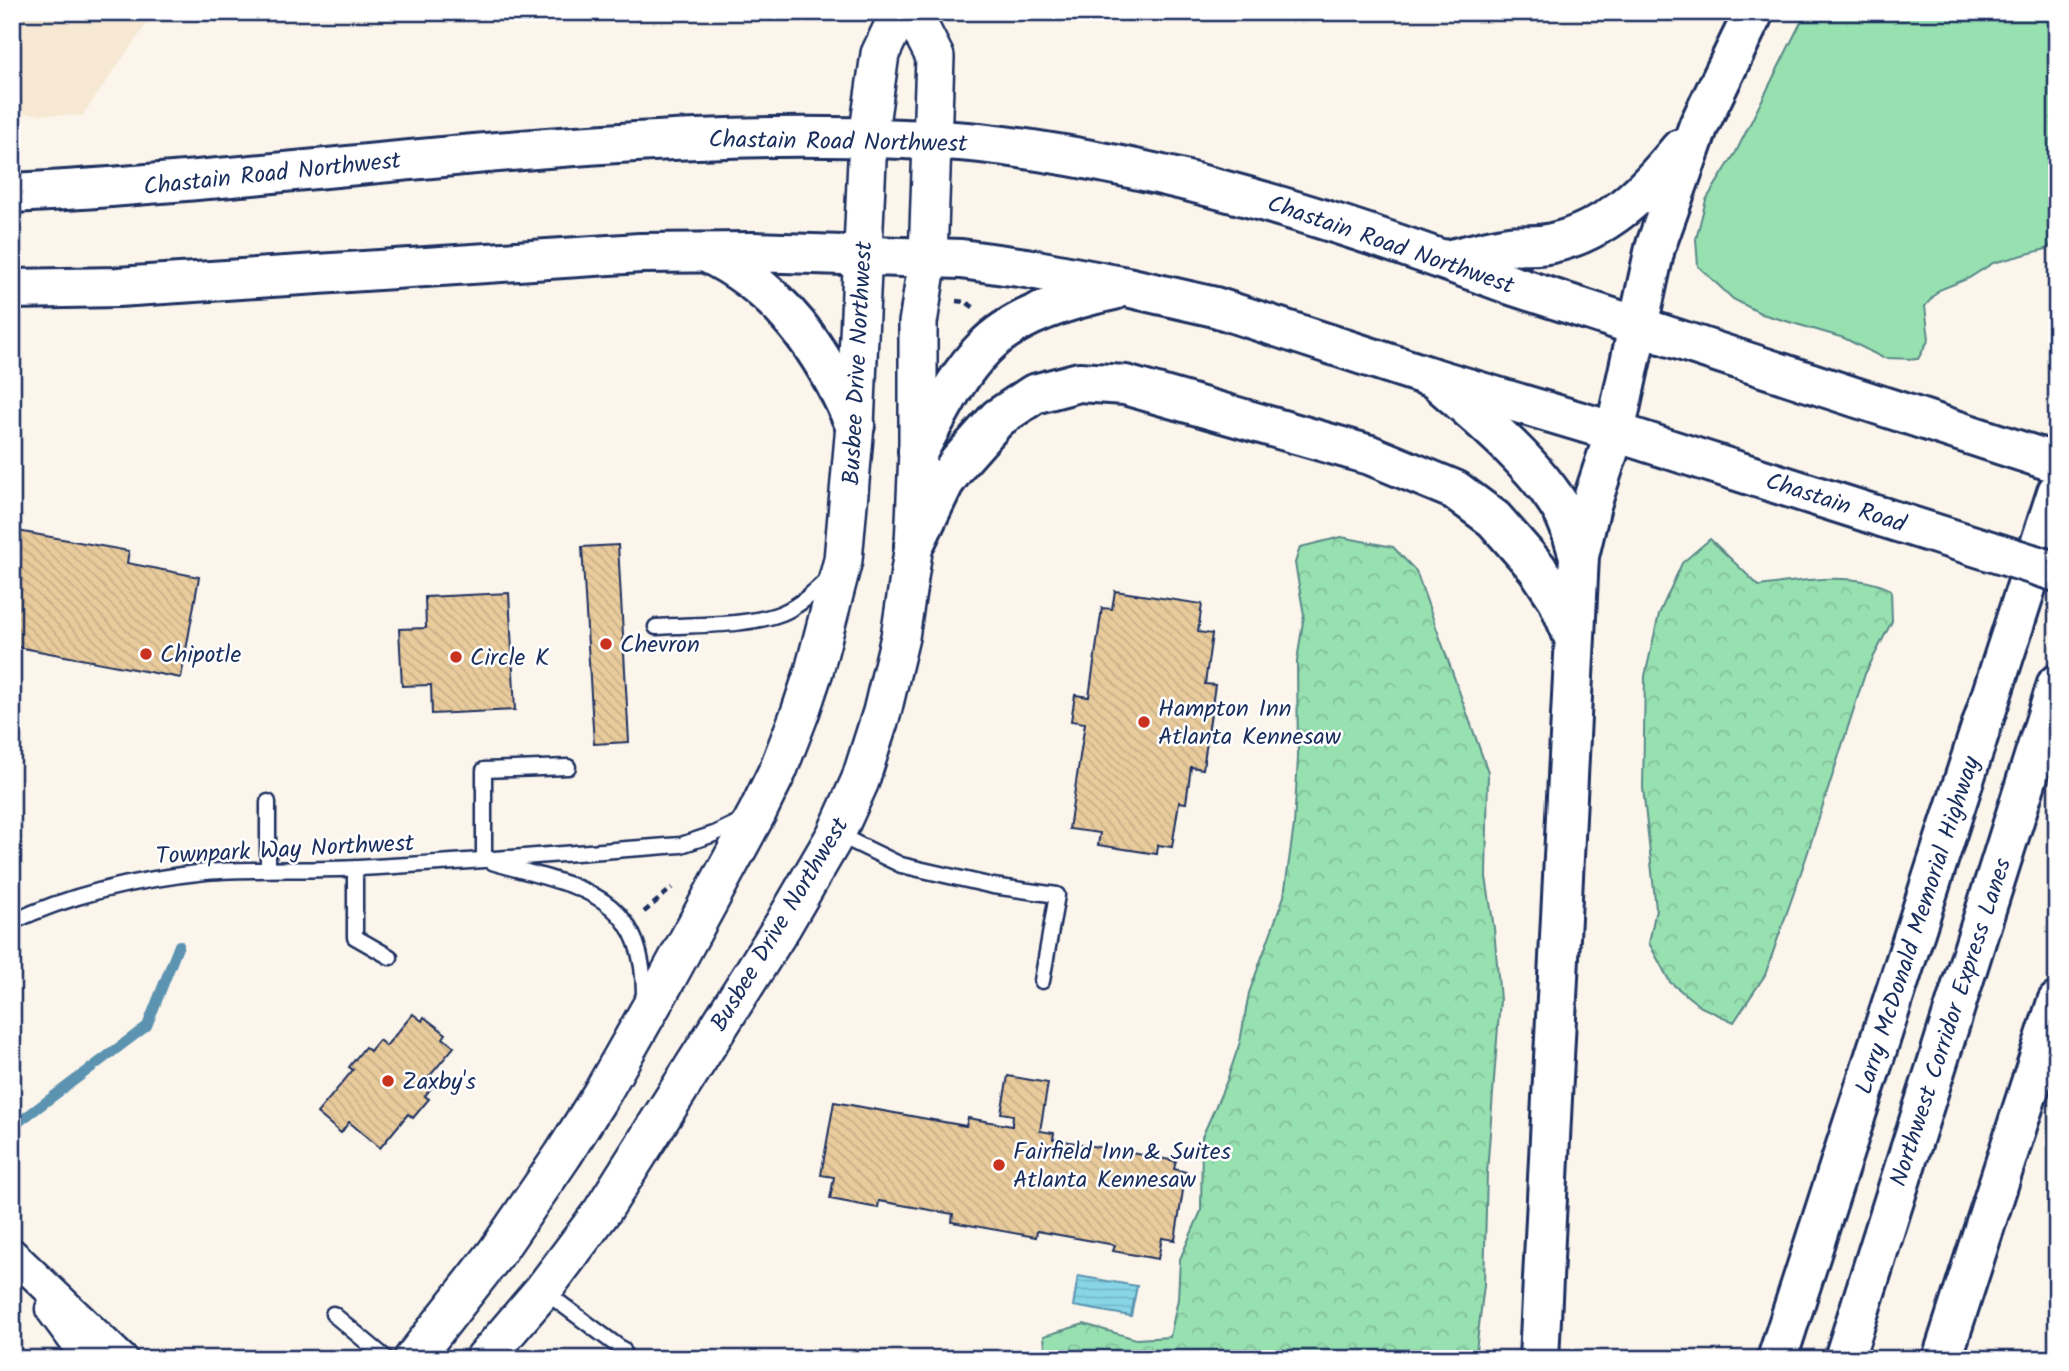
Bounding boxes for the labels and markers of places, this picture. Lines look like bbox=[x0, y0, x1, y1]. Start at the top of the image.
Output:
place label: Chevron bbox=[620, 626, 700, 665]
place label: Chipotle bbox=[160, 636, 241, 675]
marker: Chevron bbox=[598, 636, 614, 652]
place label: Circle K bbox=[470, 639, 550, 678]
marker: Chipotle bbox=[138, 646, 154, 662]
marker: Circle K bbox=[448, 649, 464, 665]
place label: Hampton Inn Atlanta Kennesaw bbox=[1158, 690, 1342, 757]
marker: Hampton Inn Atlanta Kennesaw bbox=[1136, 714, 1152, 730]
place label: Zaxby's bbox=[402, 1063, 476, 1102]
marker: Zaxby's bbox=[380, 1073, 396, 1089]
place label: Fairfield Inn & Suites Atlanta Kennesaw bbox=[1013, 1133, 1231, 1200]
marker: Fairfield Inn & Suites Atlanta Kennesaw bbox=[991, 1157, 1007, 1173]

